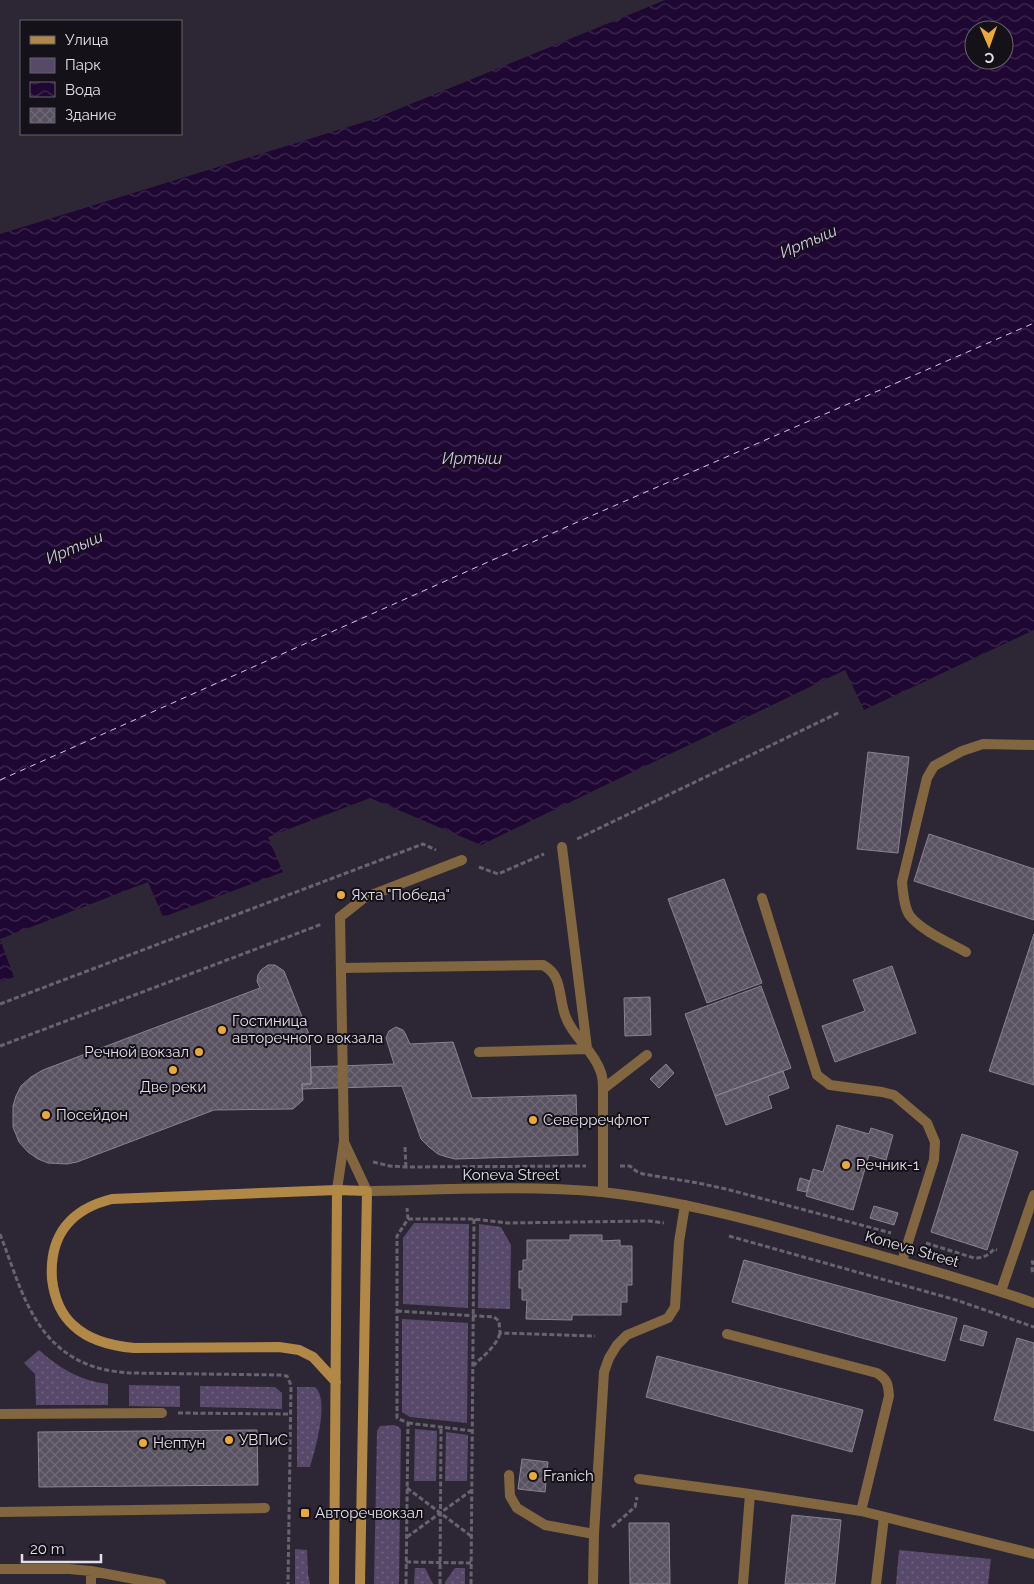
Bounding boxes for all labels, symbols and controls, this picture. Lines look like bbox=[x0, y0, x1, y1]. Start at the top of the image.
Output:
legend bbox=[20, 20, 182, 135]
north arrow bbox=[964, 20, 1014, 70]
text: Улица bbox=[65, 31, 109, 49]
text: С bbox=[984, 50, 995, 66]
text: Парк bbox=[65, 56, 101, 74]
text: Вода bbox=[65, 81, 101, 99]
text: Здание bbox=[65, 106, 117, 124]
water label: Иртыш bbox=[777, 221, 839, 262]
water label: Иртыш bbox=[442, 449, 502, 468]
water label: Иртыш bbox=[43, 527, 105, 568]
place label: Яхта "Победа" bbox=[351, 886, 450, 904]
marker: Яхта "Победа" bbox=[335, 889, 347, 901]
place label: Гостиница авторечного вокзала bbox=[232, 1012, 383, 1047]
marker: Гостиница авторечного вокзала bbox=[216, 1024, 228, 1036]
place label: Речной вокзал bbox=[84, 1043, 189, 1061]
marker: Речной вокзал bbox=[193, 1046, 205, 1058]
marker: Две реки bbox=[167, 1064, 179, 1076]
place label: Две реки bbox=[140, 1078, 206, 1096]
place label: Посейдон bbox=[56, 1106, 128, 1124]
marker: Посейдон bbox=[40, 1109, 52, 1121]
place label: Северречфлот bbox=[543, 1111, 649, 1129]
marker: Северречфлот bbox=[527, 1114, 539, 1126]
place label: Речник-1 bbox=[856, 1156, 920, 1174]
marker: Речник-1 bbox=[840, 1159, 852, 1171]
street label: Koneva Street bbox=[463, 1166, 559, 1184]
street label: Koneva Street bbox=[863, 1227, 961, 1271]
place label: УВПиС bbox=[239, 1431, 288, 1449]
place label: Нептун bbox=[153, 1434, 205, 1452]
marker: УВПиС bbox=[223, 1434, 235, 1446]
marker: Нептун bbox=[137, 1437, 149, 1449]
place label: Franich bbox=[543, 1467, 594, 1485]
marker: Franich bbox=[527, 1470, 539, 1482]
place label: Авторечвокзал bbox=[315, 1504, 423, 1522]
marker: Авторечвокзал bbox=[299, 1507, 311, 1519]
scale bar bbox=[22, 1532, 101, 1564]
text: 20 m bbox=[30, 1540, 65, 1558]

